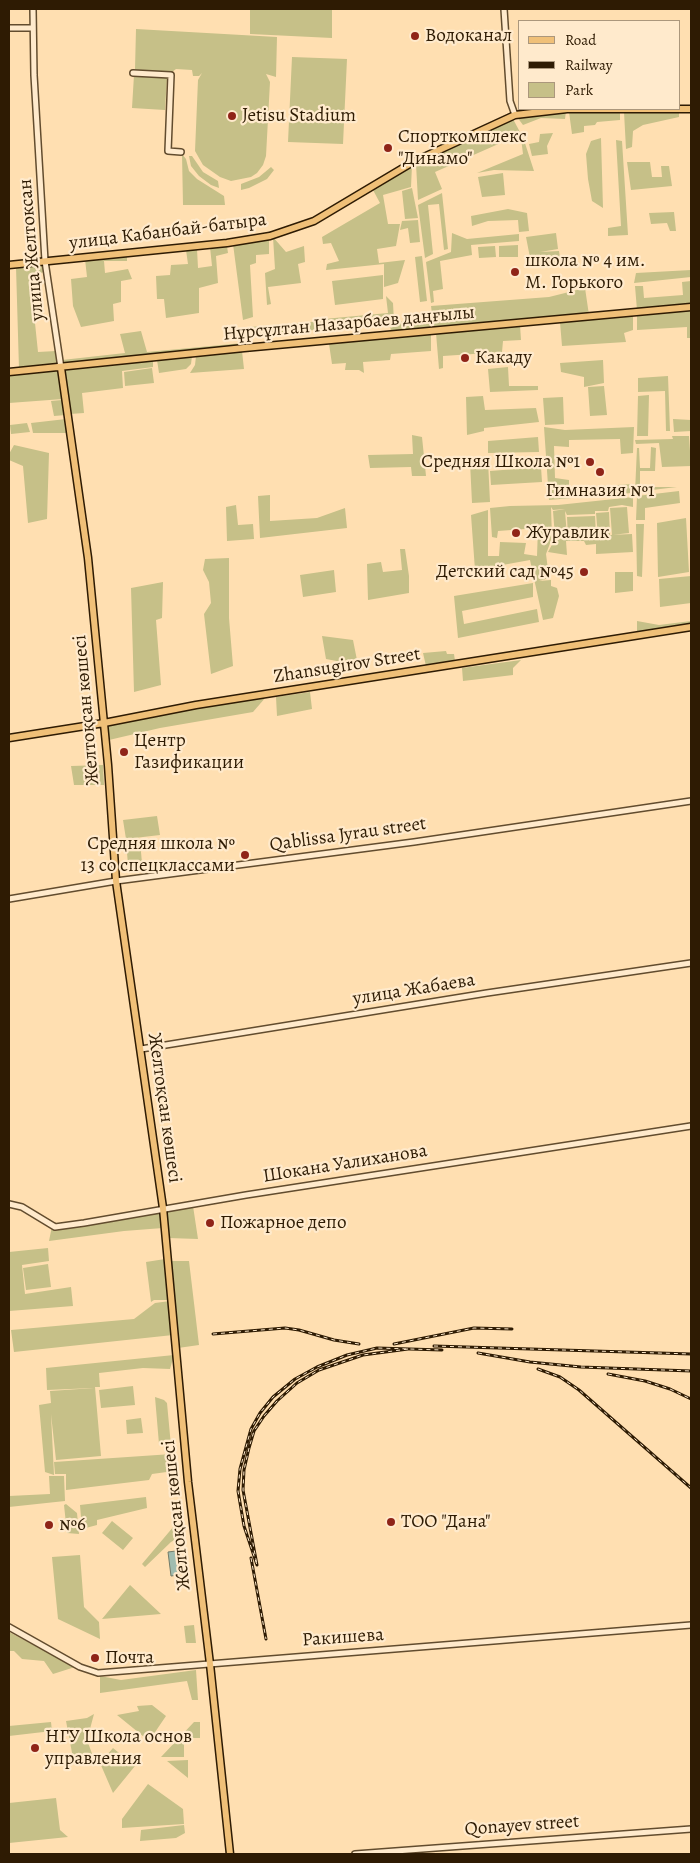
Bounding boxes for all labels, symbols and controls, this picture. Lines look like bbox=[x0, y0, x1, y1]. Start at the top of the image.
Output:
legend bbox=[518, 20, 680, 110]
place label: Водоканал bbox=[425, 25, 512, 47]
marker: Водоканал bbox=[409, 30, 421, 42]
text: Road bbox=[565, 30, 596, 50]
text: Railway bbox=[565, 55, 612, 75]
text: Park bbox=[565, 80, 593, 100]
place label: Jetisu Stadium bbox=[242, 105, 356, 127]
marker: Jetisu Stadium bbox=[226, 110, 238, 122]
place label: Спорткомплекс "Динамо" bbox=[398, 126, 527, 170]
marker: Спорткомплекс "Динамо" bbox=[382, 142, 394, 154]
street label: улица Желтоксан bbox=[14, 178, 50, 322]
street label: улица Кабанбай-батыра bbox=[68, 209, 268, 255]
place label: школа № 4 им. М. Горького bbox=[525, 250, 645, 294]
marker: школа № 4 им. М. Горького bbox=[509, 266, 521, 278]
street label: Нұрсұлтан Назарбаев даңғылы bbox=[222, 302, 476, 346]
place label: Какаду bbox=[475, 347, 532, 369]
marker: Какаду bbox=[459, 352, 471, 364]
place label: Средняя Школа №1 bbox=[421, 451, 580, 473]
marker: Средняя Школа №1 bbox=[584, 456, 596, 468]
marker: Гимназия №1 bbox=[594, 466, 606, 478]
place label: Гимназия №1 bbox=[545, 480, 655, 502]
place label: Журавлик bbox=[526, 522, 610, 544]
marker: Журавлик bbox=[510, 527, 522, 539]
place label: Детский сад №45 bbox=[436, 561, 574, 583]
marker: Детский сад №45 bbox=[578, 566, 590, 578]
street label: Желтоқсан көшесі bbox=[69, 634, 105, 786]
street label: Zhansugirov Street bbox=[272, 643, 422, 689]
place label: Центр Газификации bbox=[134, 730, 244, 774]
marker: Центр Газификации bbox=[118, 746, 130, 758]
street label: Qablissa Jyrau street bbox=[268, 813, 428, 857]
place label: Средняя школа № 13 со спецклассами bbox=[81, 833, 235, 877]
marker: Средняя школа № 13 со спецклассами bbox=[239, 849, 251, 861]
street label: улица Жабаева bbox=[351, 969, 477, 1011]
street label: Желтоқсан көшесі bbox=[142, 1032, 186, 1184]
street label: Шокана Уалиханова bbox=[261, 1140, 429, 1188]
place label: Пожарное депо bbox=[220, 1212, 347, 1234]
marker: Пожарное депо bbox=[204, 1217, 216, 1229]
street label: Желтоқсан көшесі bbox=[158, 1439, 196, 1591]
place label: ТОО "Дана" bbox=[401, 1511, 491, 1533]
place label: №6 bbox=[59, 1514, 86, 1536]
marker: ТОО "Дана" bbox=[385, 1516, 397, 1528]
marker: №6 bbox=[43, 1519, 55, 1531]
street label: Ракишева bbox=[301, 1624, 385, 1652]
place label: Почта bbox=[105, 1647, 154, 1669]
marker: Почта bbox=[89, 1652, 101, 1664]
place label: НГУ Школа основ управления bbox=[45, 1726, 192, 1770]
marker: НГУ Школа основ управления bbox=[29, 1742, 41, 1754]
street label: Qonayev street bbox=[464, 1811, 580, 1841]

